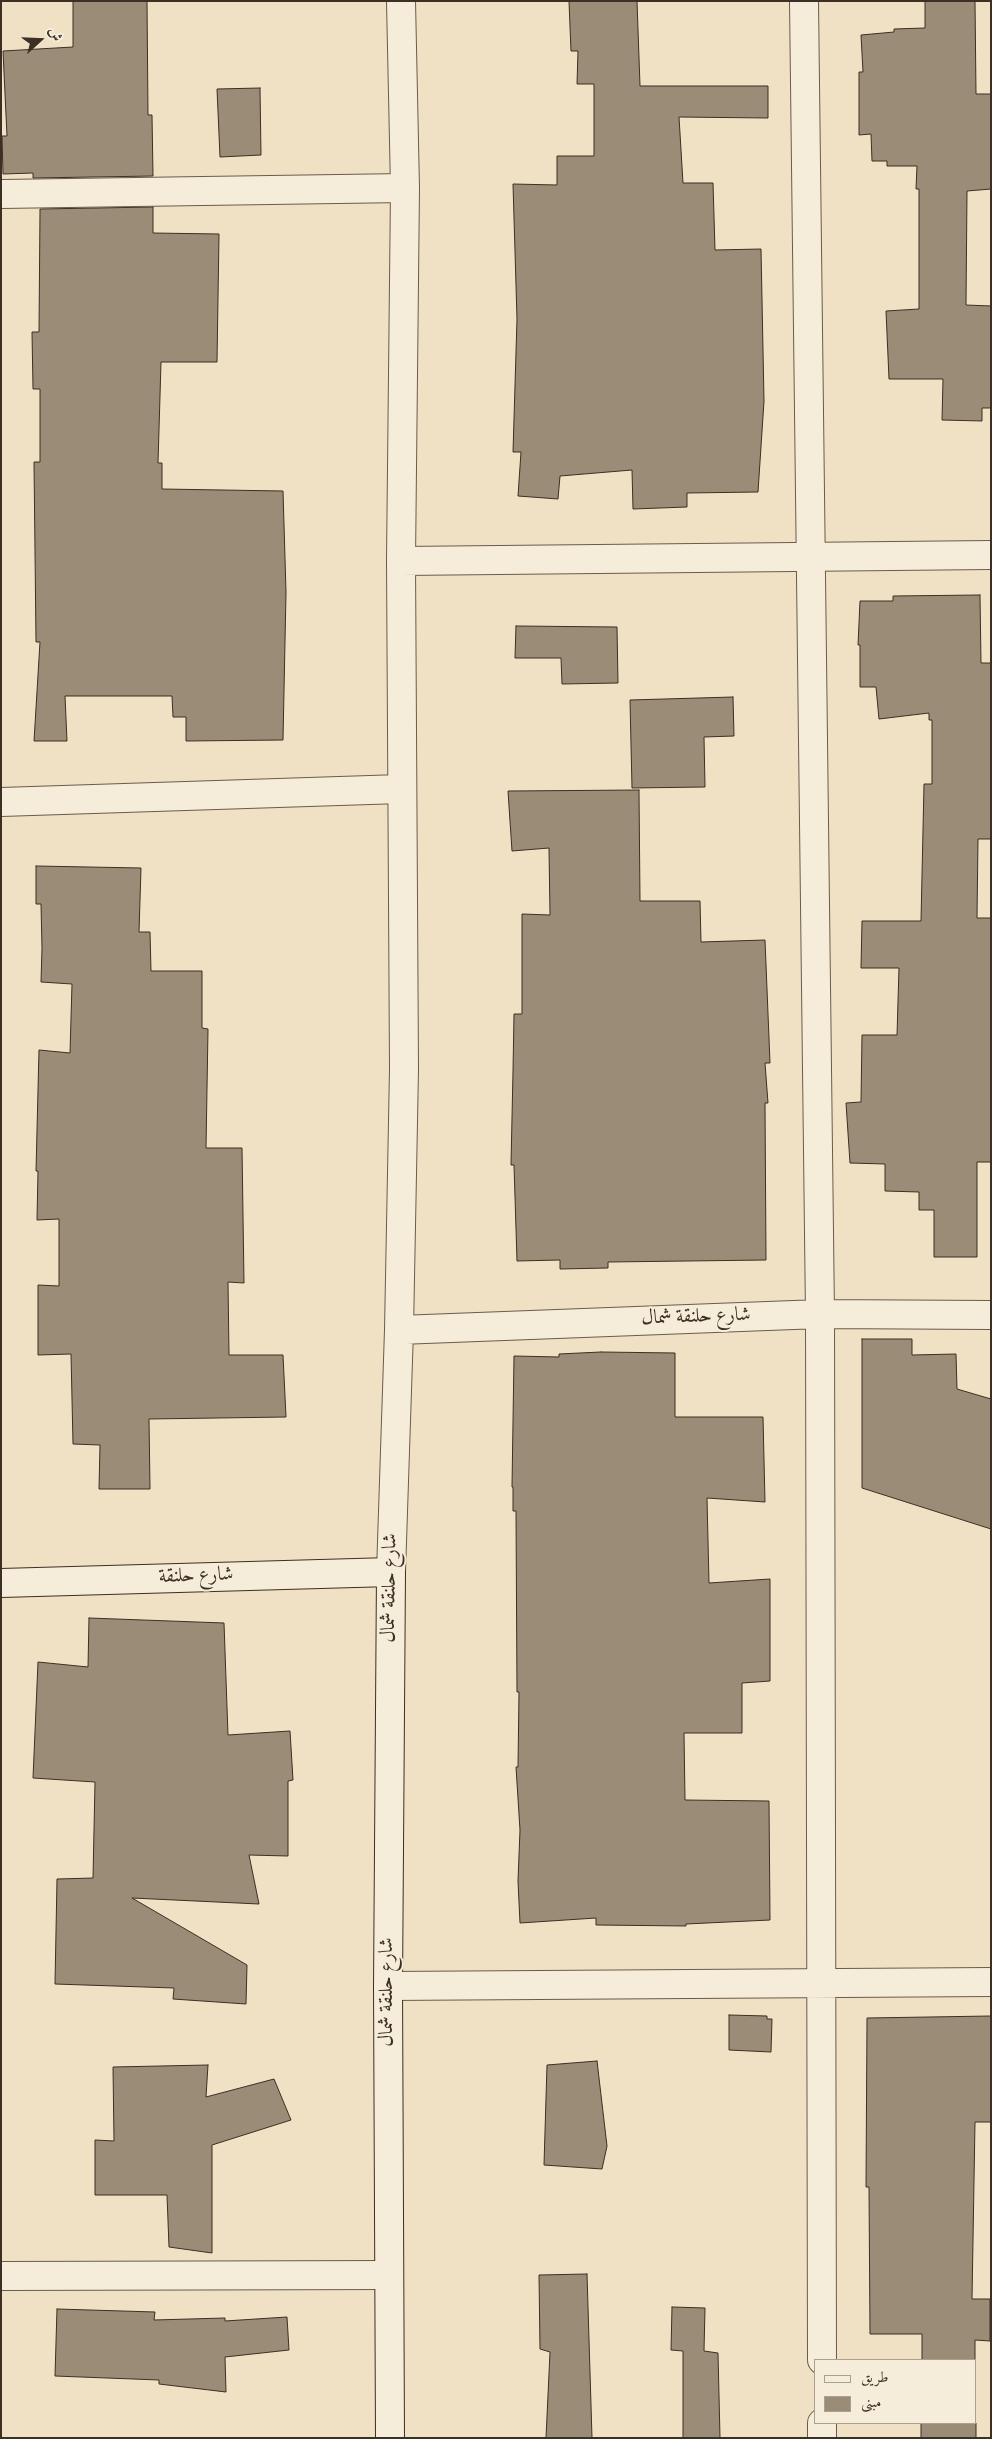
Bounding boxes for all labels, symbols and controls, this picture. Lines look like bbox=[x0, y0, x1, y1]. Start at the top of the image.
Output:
north arrow bbox=[15, 15, 65, 65]
text: ش bbox=[43, 25, 66, 44]
street label: شارع حلنقة شمال bbox=[641, 1304, 751, 1332]
street label: شارع حلنقة شمال bbox=[378, 1533, 404, 1643]
street label: شارع حلنقة bbox=[158, 1564, 234, 1590]
street label: شارع حلنقة شمال bbox=[376, 1937, 400, 2047]
legend bbox=[814, 2359, 977, 2424]
text: طريق bbox=[861, 2368, 888, 2389]
text: مبنى bbox=[861, 2393, 881, 2414]

